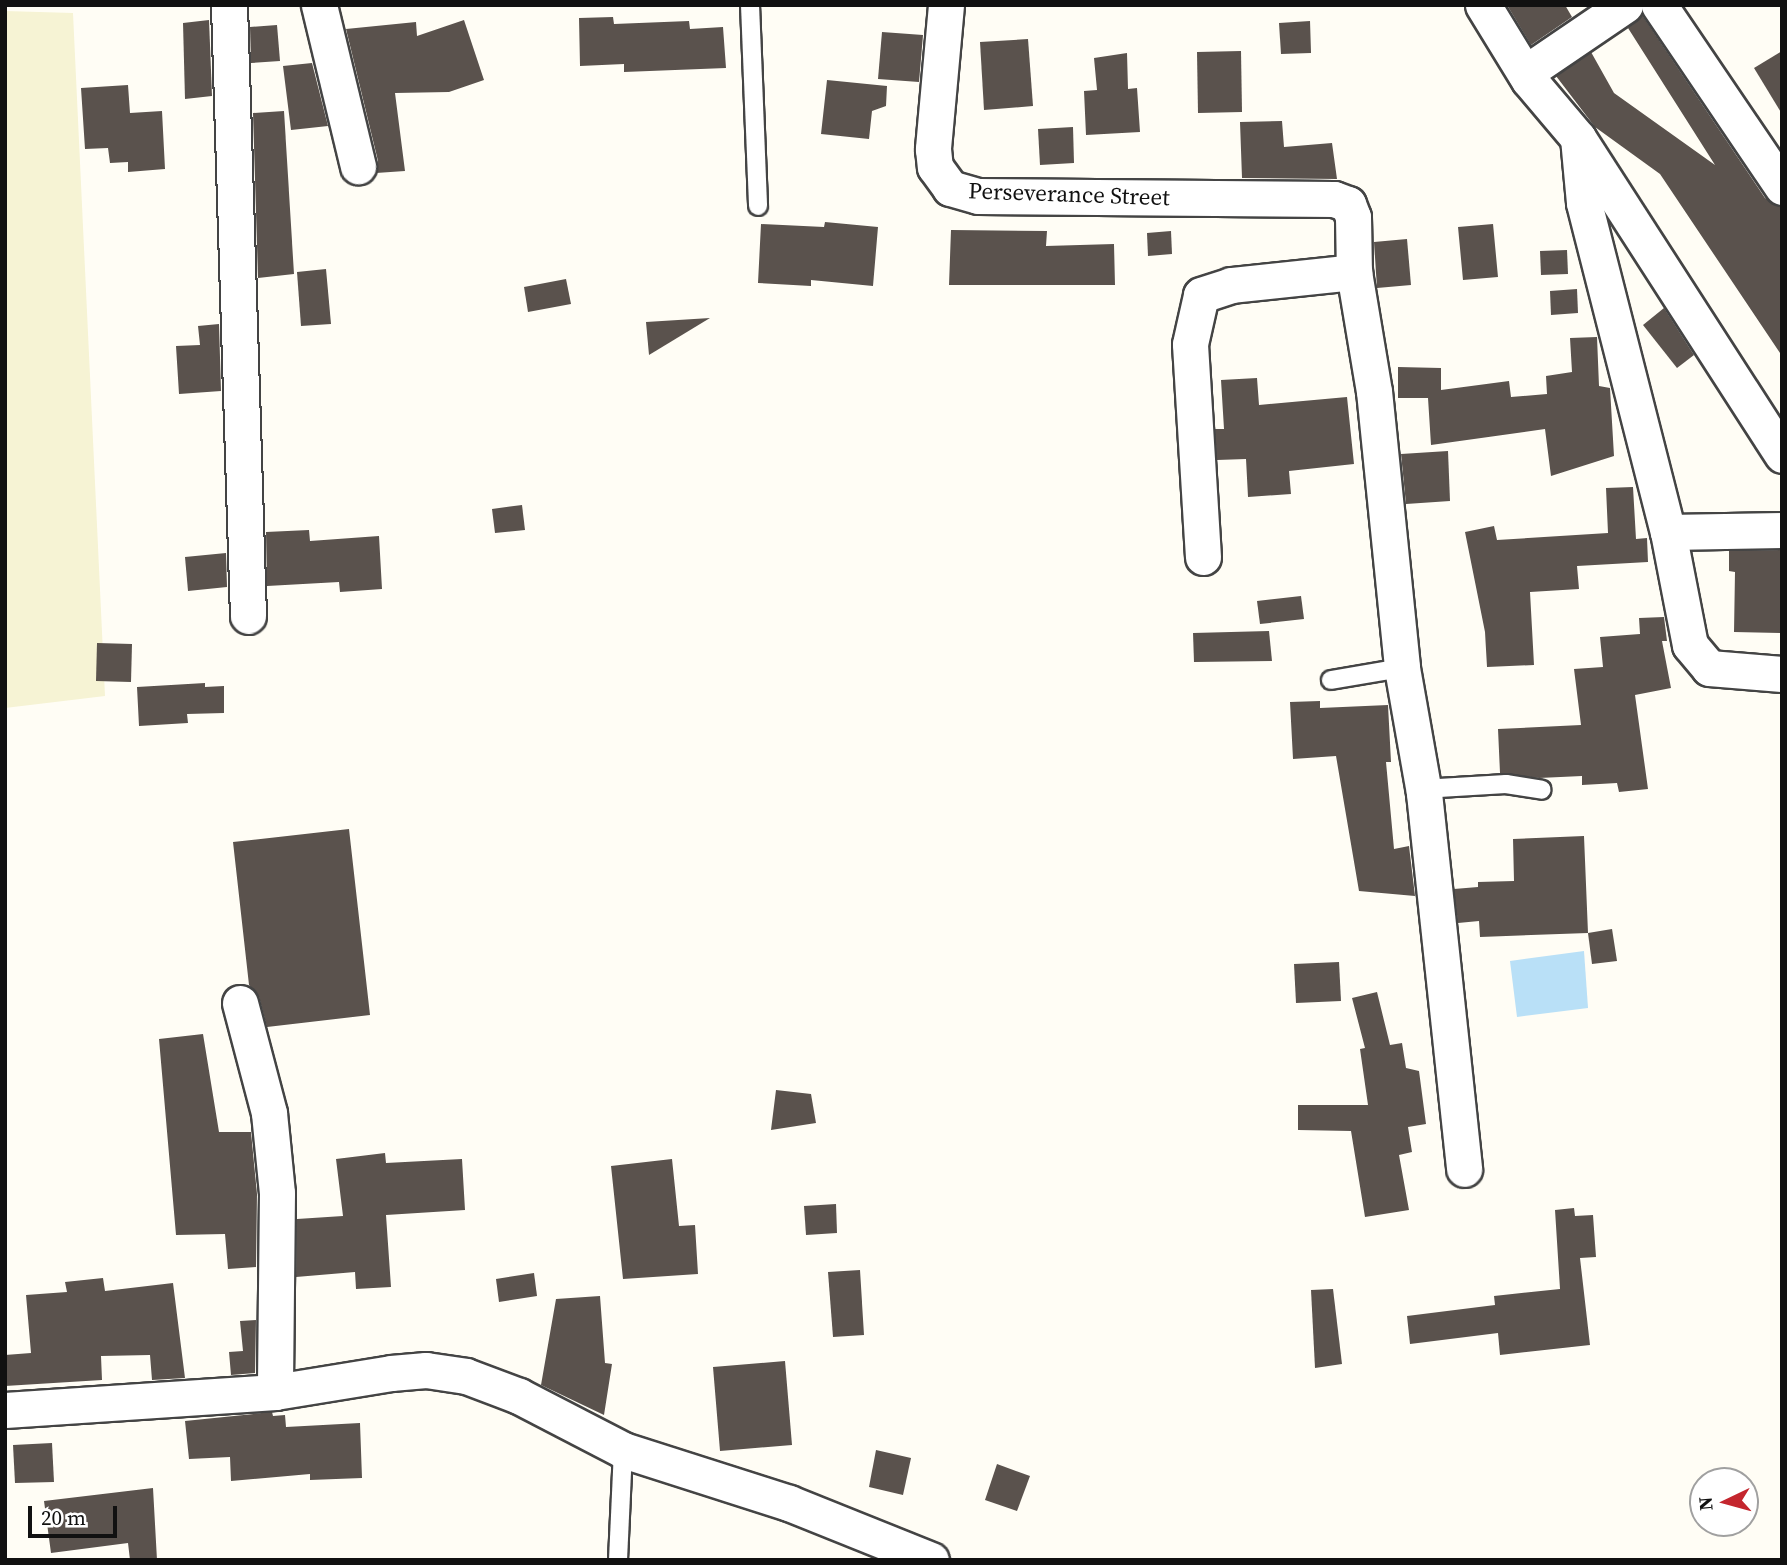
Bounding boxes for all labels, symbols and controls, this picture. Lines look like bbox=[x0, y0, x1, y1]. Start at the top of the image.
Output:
street label: Perseverance Street bbox=[968, 177, 1170, 211]
north arrow bbox=[1689, 1467, 1759, 1537]
scale bar bbox=[32, 1492, 121, 1536]
text: N bbox=[1692, 1496, 1719, 1512]
text: 20 m bbox=[41, 1503, 86, 1532]

